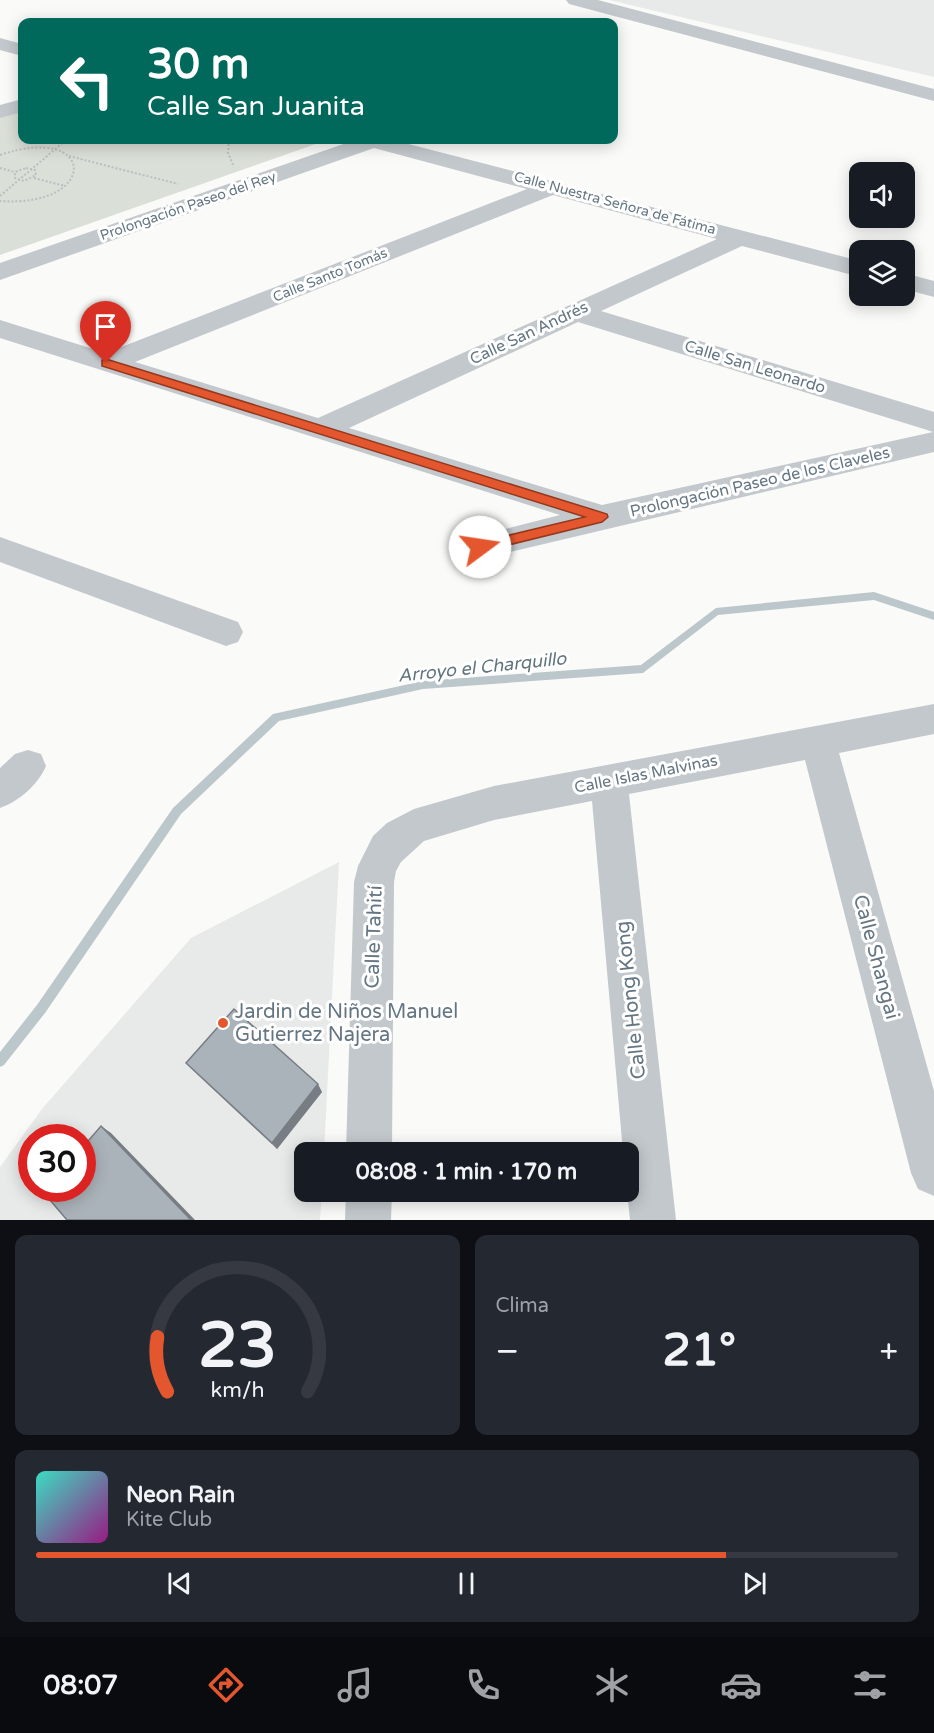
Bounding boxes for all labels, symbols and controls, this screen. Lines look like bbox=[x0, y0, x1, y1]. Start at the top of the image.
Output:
text: 30 m bbox=[147, 39, 249, 90]
icon: left bbox=[48, 42, 126, 120]
text: Calle San Juanita bbox=[147, 90, 365, 123]
map controls bbox=[849, 162, 915, 306]
button: sound bbox=[849, 162, 915, 228]
street label: Prolongación Paseo del Rey bbox=[98, 168, 279, 244]
street label: Calle Nuestra Señora de Fátima bbox=[512, 168, 718, 238]
button: layers bbox=[849, 240, 915, 306]
street label: Calle Santo Tomás bbox=[270, 244, 390, 306]
street label: Calle San Andrés bbox=[467, 297, 591, 369]
pin bbox=[80, 301, 131, 363]
icon: arrive bbox=[89, 310, 122, 343]
street label: Calle San Leonardo bbox=[682, 336, 828, 398]
street label: Prolongación Paseo de los Claveles bbox=[628, 442, 892, 522]
position arrow bbox=[448, 515, 512, 579]
water label: Arroyo el Charquillo bbox=[397, 647, 568, 687]
street label: Calle Islas Malvinas bbox=[573, 750, 719, 798]
street label: Calle Tahití bbox=[360, 885, 388, 989]
street label: Calle Shangai bbox=[848, 892, 904, 1022]
street label: Calle Hong Kong bbox=[611, 920, 651, 1080]
place label: Jardin de Niños Manuel Gutierrez Najera bbox=[235, 1000, 458, 1047]
marker: Jardin de Niños Manuel Gutierrez Najera bbox=[216, 1016, 230, 1030]
speed limit sign: 30 bbox=[18, 1124, 96, 1202]
text: 08:08 · 1 min · 170 m bbox=[356, 1159, 577, 1185]
text: Clima bbox=[496, 1294, 549, 1318]
text: 23 bbox=[198, 1309, 276, 1384]
text: 21° bbox=[662, 1324, 736, 1378]
text: − bbox=[496, 1332, 519, 1371]
text: + bbox=[879, 1332, 898, 1371]
text: km/h bbox=[210, 1377, 264, 1403]
text: Neon Rain bbox=[126, 1482, 235, 1508]
text: Kite Club bbox=[126, 1508, 212, 1532]
icon: previous bbox=[163, 1567, 196, 1600]
icon: pause bbox=[450, 1567, 483, 1600]
icon: next bbox=[738, 1567, 771, 1600]
icon: directions bbox=[205, 1664, 247, 1706]
icon: music bbox=[334, 1664, 376, 1706]
icon: phone bbox=[462, 1664, 504, 1706]
icon: climate bbox=[591, 1664, 633, 1706]
icon: car bbox=[720, 1664, 762, 1706]
icon: filters bbox=[849, 1664, 891, 1706]
text: 08:07 bbox=[43, 1669, 118, 1702]

